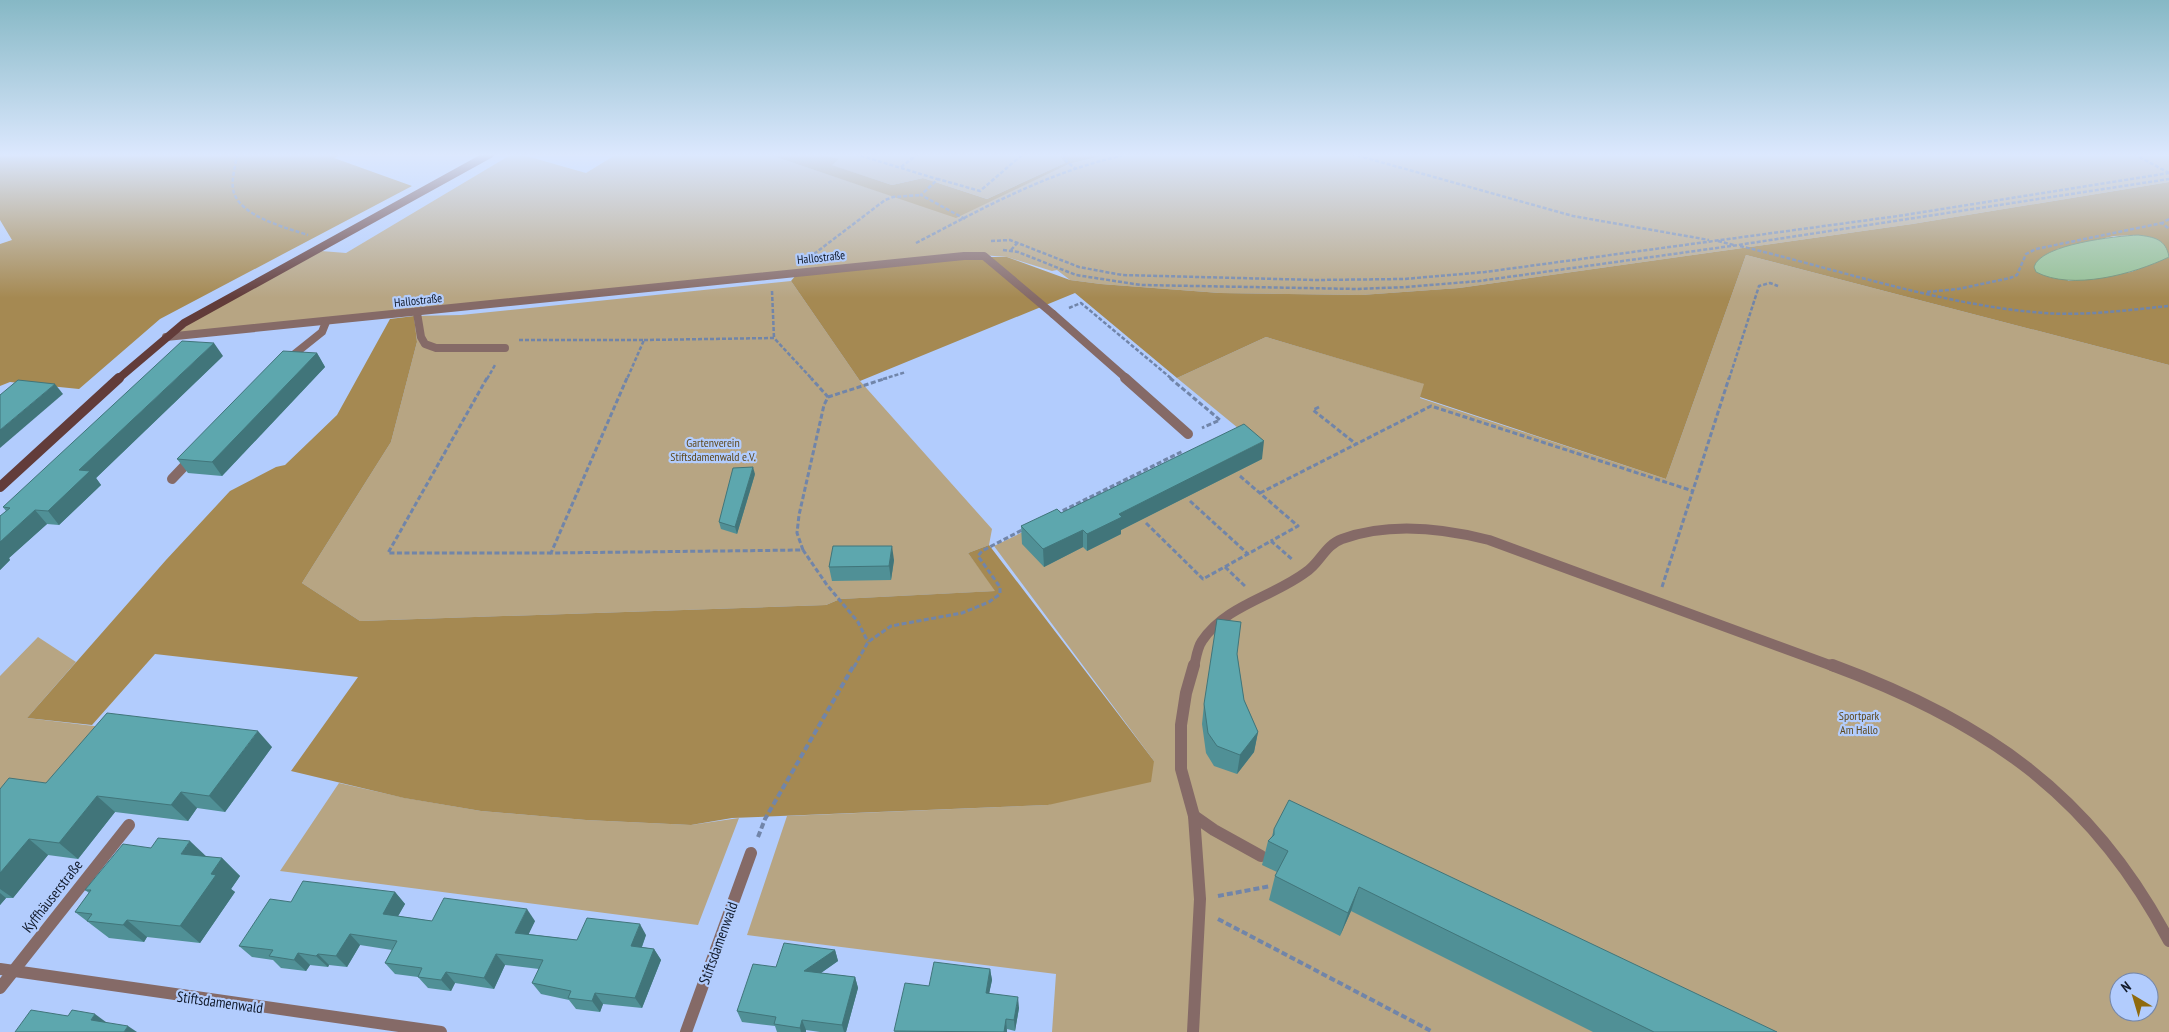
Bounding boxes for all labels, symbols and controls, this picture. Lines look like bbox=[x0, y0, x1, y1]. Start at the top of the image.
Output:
street label: Hallostraße bbox=[796, 247, 846, 267]
street label: Hallostraße bbox=[393, 290, 443, 310]
park label: Gartenverein Stiftsdamenwald e.V. bbox=[670, 435, 756, 464]
park label: Sportpark Am Hallo bbox=[1839, 708, 1880, 737]
street label: Kyffhäuserstraße bbox=[18, 856, 86, 936]
street label: Stiftsdamenwald bbox=[694, 899, 742, 987]
north arrow bbox=[2109, 972, 2159, 1022]
text: N bbox=[2117, 977, 2135, 996]
street label: Stiftsdamenwald bbox=[176, 987, 264, 1017]

